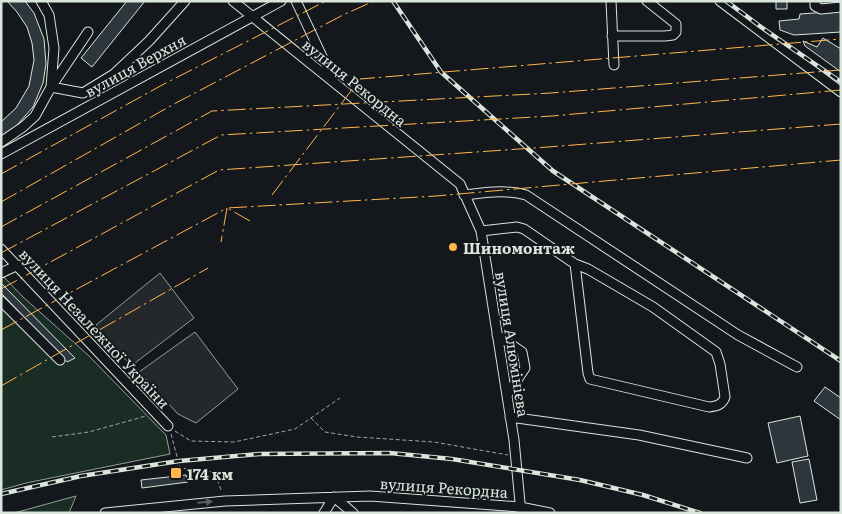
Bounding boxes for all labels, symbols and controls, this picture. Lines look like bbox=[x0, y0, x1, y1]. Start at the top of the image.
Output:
street label: вулиця Верхня bbox=[80, 28, 190, 102]
street label: вулиця Рекордна bbox=[298, 33, 413, 132]
place label: Шиномонтаж bbox=[463, 236, 575, 259]
marker: Шиномонтаж bbox=[447, 241, 459, 253]
street label: вулиця Незалежної України bbox=[14, 243, 176, 413]
street label: вулиця Алюмінієва bbox=[490, 270, 536, 419]
place label: 174 км bbox=[187, 462, 234, 485]
marker: 174 км bbox=[169, 466, 183, 480]
street label: вулиця Рекордна bbox=[379, 471, 510, 503]
one-way arrow bbox=[197, 498, 213, 506]

